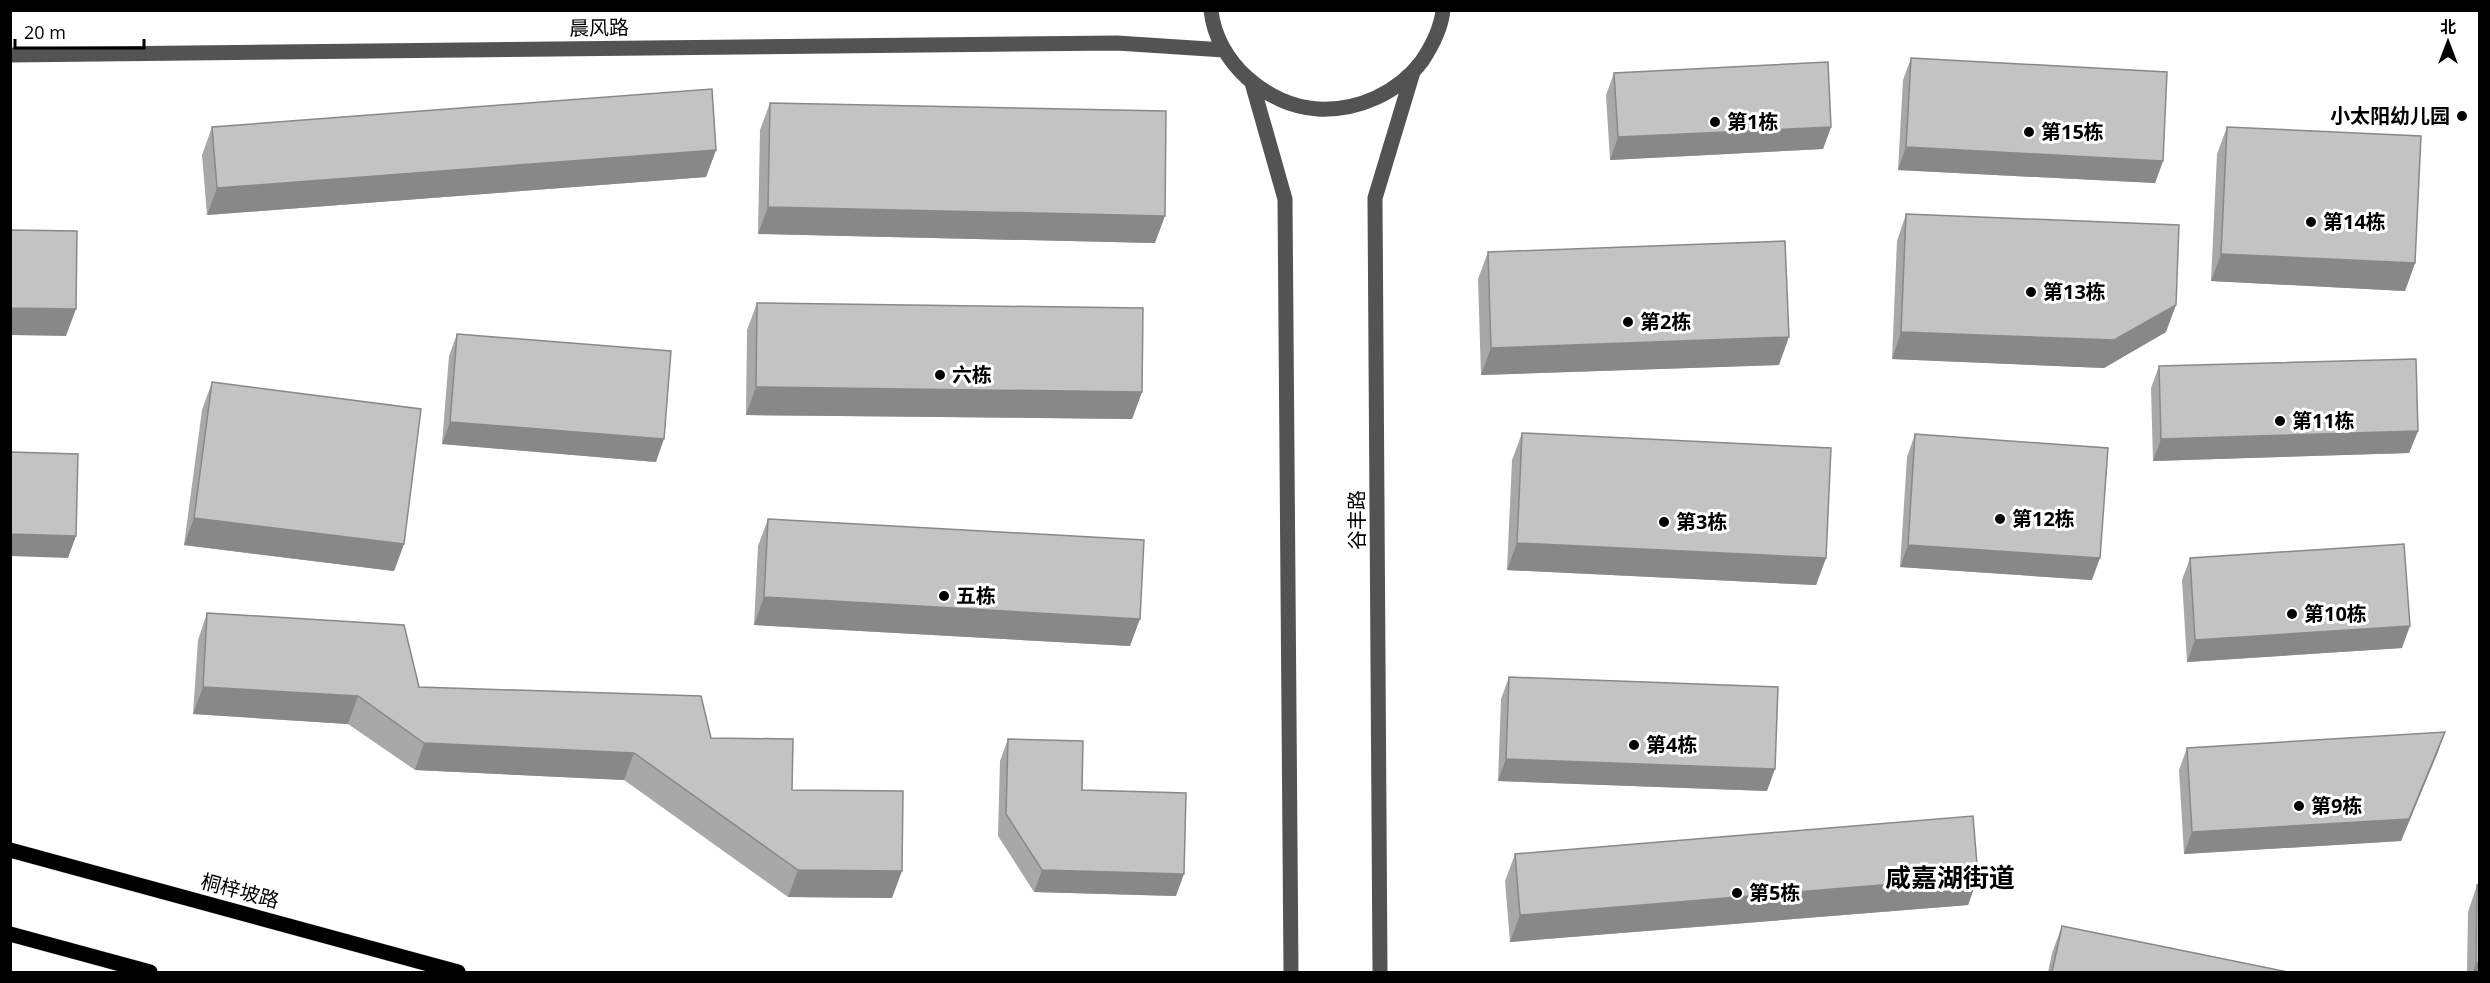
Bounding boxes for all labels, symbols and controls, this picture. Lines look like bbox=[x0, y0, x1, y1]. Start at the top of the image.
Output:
scale bar bbox=[15, 12, 144, 50]
north arrow bbox=[2418, 12, 2478, 72]
street label: 晨风路 bbox=[569, 13, 629, 42]
text: 北 bbox=[2440, 16, 2456, 38]
text: 20 m bbox=[24, 20, 66, 44]
place label: 小太阳幼儿园 bbox=[2330, 102, 2450, 129]
place label: 第1栋 bbox=[1727, 108, 1778, 135]
marker: 小太阳幼儿园 bbox=[2455, 109, 2469, 123]
marker: 第1栋 bbox=[1708, 115, 1722, 129]
place label: 第15栋 bbox=[2041, 118, 2104, 145]
marker: 第15栋 bbox=[2022, 125, 2036, 139]
place label: 第14栋 bbox=[2323, 208, 2386, 235]
marker: 第14栋 bbox=[2304, 215, 2318, 229]
place label: 第13栋 bbox=[2043, 278, 2106, 305]
marker: 第13栋 bbox=[2024, 285, 2038, 299]
place label: 第2栋 bbox=[1640, 308, 1691, 335]
marker: 第2栋 bbox=[1621, 315, 1635, 329]
place label: 六栋 bbox=[952, 361, 992, 388]
marker: 六栋 bbox=[933, 368, 947, 382]
place label: 第11栋 bbox=[2292, 407, 2355, 434]
marker: 第11栋 bbox=[2273, 414, 2287, 428]
street label: 谷丰路 bbox=[1343, 490, 1370, 550]
place label: 第12栋 bbox=[2012, 505, 2075, 532]
place label: 第3栋 bbox=[1676, 508, 1727, 535]
marker: 第12栋 bbox=[1993, 512, 2007, 526]
marker: 第3栋 bbox=[1657, 515, 1671, 529]
place label: 五栋 bbox=[956, 582, 996, 609]
marker: 五栋 bbox=[937, 589, 951, 603]
place label: 第10栋 bbox=[2304, 600, 2367, 627]
marker: 第10栋 bbox=[2285, 607, 2299, 621]
place label: 第4栋 bbox=[1646, 731, 1697, 758]
marker: 第4栋 bbox=[1627, 738, 1641, 752]
place label: 第9栋 bbox=[2311, 792, 2362, 819]
marker: 第9栋 bbox=[2292, 799, 2306, 813]
district label: 咸嘉湖街道 bbox=[1885, 859, 2015, 895]
street label: 桐梓坡路 bbox=[198, 867, 282, 914]
place label: 第5栋 bbox=[1749, 879, 1800, 906]
marker: 第5栋 bbox=[1730, 886, 1744, 900]

